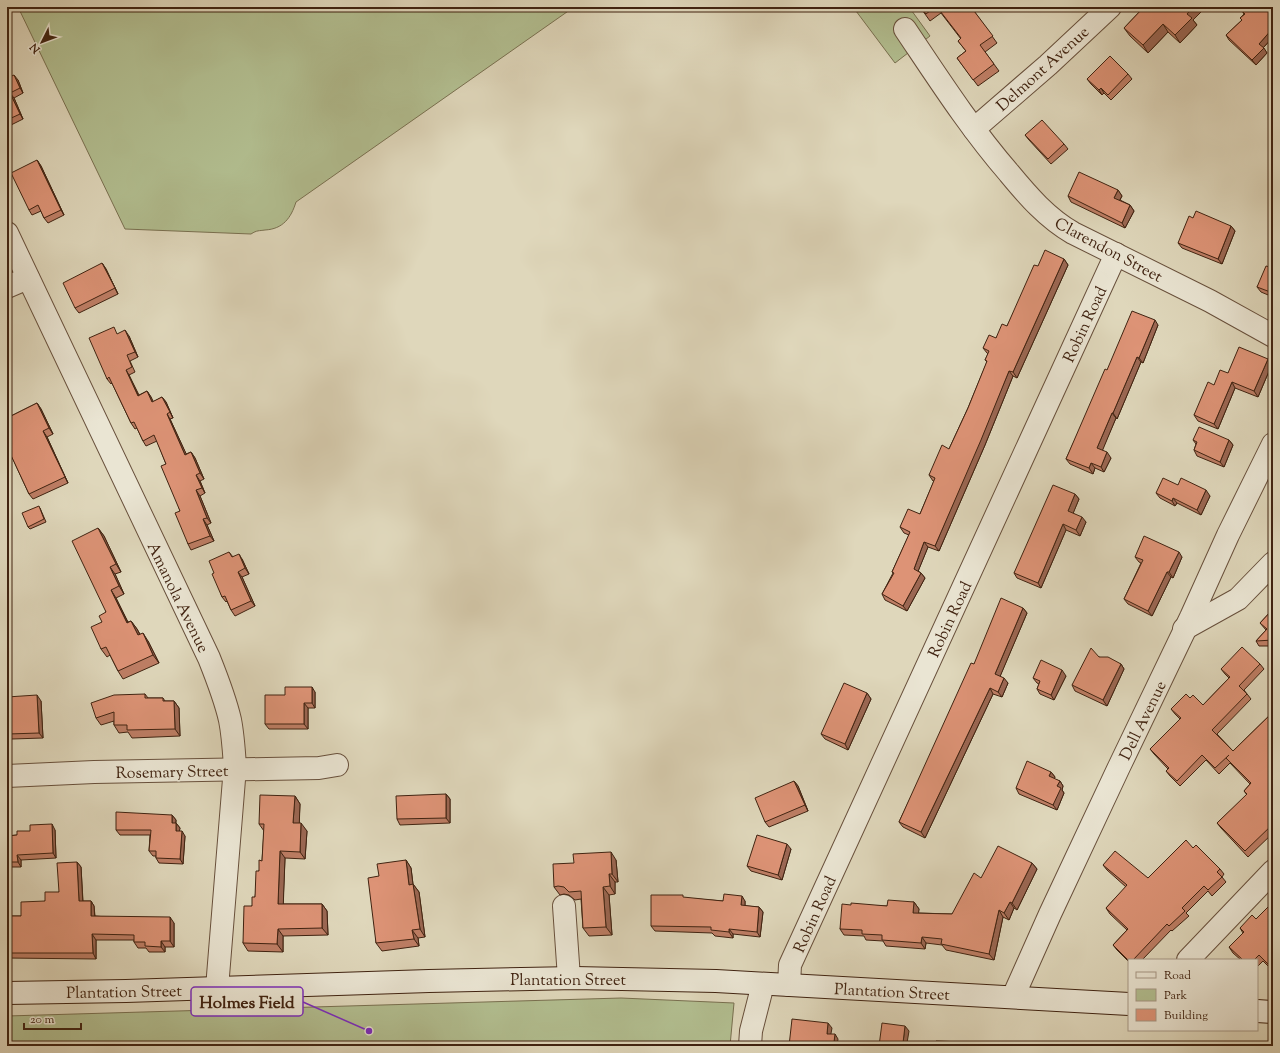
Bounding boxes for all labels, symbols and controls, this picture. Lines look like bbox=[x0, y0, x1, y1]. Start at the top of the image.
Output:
north arrow bbox=[22, 22, 62, 62]
street label: Delmont Avenue bbox=[992, 22, 1095, 118]
text: N bbox=[26, 39, 45, 57]
street label: Clarendon Street bbox=[1050, 213, 1166, 290]
street label: Robin Road bbox=[1059, 283, 1114, 367]
street label: Amanola Avenue bbox=[140, 539, 213, 657]
street label: Robin Road bbox=[924, 578, 979, 662]
street label: Dell Avenue bbox=[1115, 677, 1173, 765]
street label: Rosemary Street bbox=[116, 761, 229, 786]
street label: Robin Road bbox=[789, 873, 843, 957]
legend bbox=[1128, 959, 1258, 1031]
text: Road bbox=[1164, 967, 1191, 985]
street label: Plantation Street bbox=[510, 970, 626, 993]
street label: Plantation Street bbox=[833, 979, 951, 1008]
street label: Plantation Street bbox=[66, 981, 183, 1006]
callout: Holmes Field bbox=[191, 987, 303, 1016]
text: Park bbox=[1164, 987, 1187, 1005]
text: Holmes Field bbox=[199, 992, 295, 1016]
scale bar bbox=[24, 1005, 81, 1031]
text: Building bbox=[1164, 1007, 1208, 1025]
text: 20 m bbox=[30, 1011, 55, 1029]

